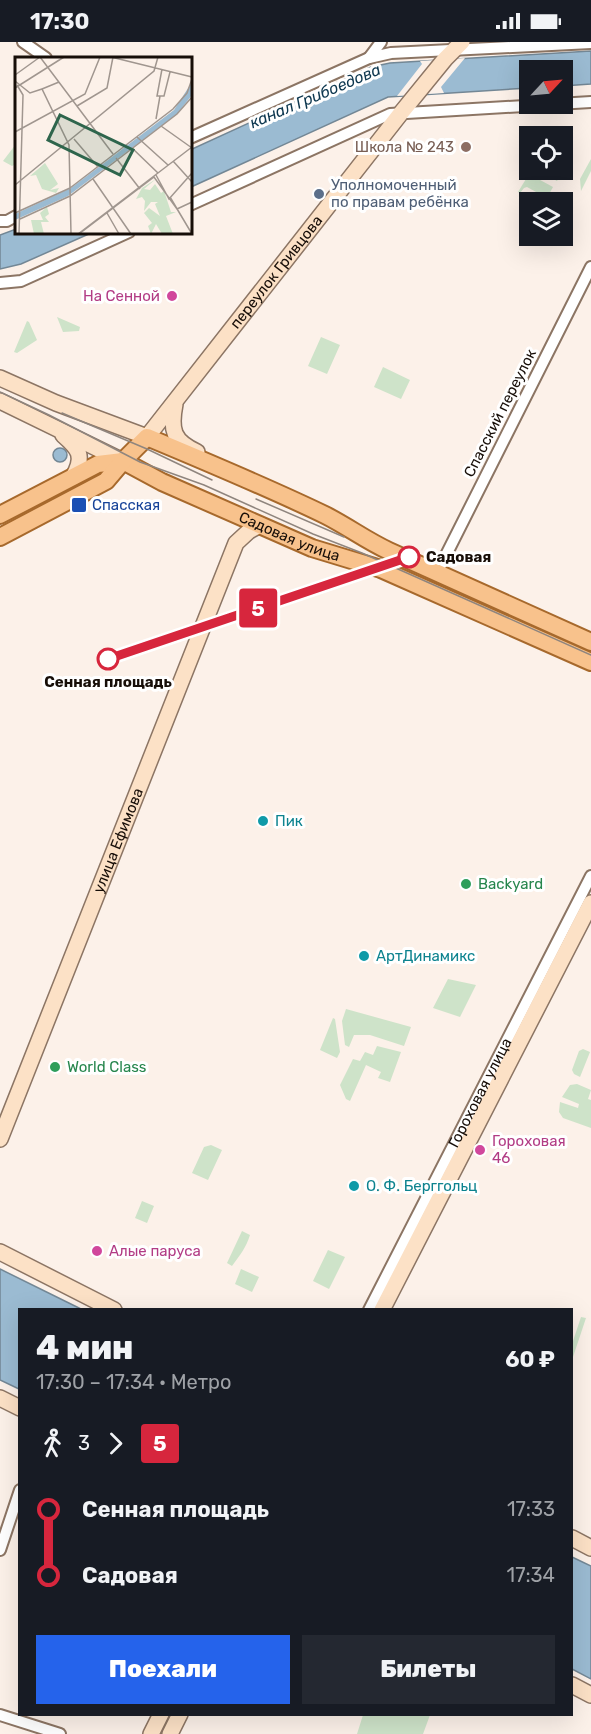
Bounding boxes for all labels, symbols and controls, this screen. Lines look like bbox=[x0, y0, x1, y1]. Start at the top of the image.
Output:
text: 17:30 bbox=[30, 8, 89, 35]
inset map bbox=[15, 57, 192, 234]
water label: канал Грибоедова bbox=[247, 60, 383, 132]
north arrow bbox=[519, 60, 573, 114]
map controls bbox=[519, 60, 573, 246]
button: locate bbox=[519, 126, 573, 180]
place label: Школа № 243 bbox=[355, 138, 454, 156]
marker: Школа № 243 bbox=[459, 140, 473, 154]
place label: Уполномоченный по правам ребёнка bbox=[331, 176, 469, 211]
marker: Уполномоченный по правам ребёнка bbox=[312, 187, 326, 201]
button: layers bbox=[519, 192, 573, 246]
street label: переулок Гривцова bbox=[226, 212, 326, 332]
place label: На Cенной bbox=[83, 287, 160, 305]
marker: На Cенной bbox=[165, 289, 179, 303]
street label: Спасский переулок bbox=[460, 346, 540, 480]
marker: Спасская bbox=[70, 496, 88, 514]
place label: Спасская bbox=[92, 496, 160, 514]
street label: Садовая улица bbox=[236, 508, 342, 565]
marker: Садовая bbox=[398, 546, 420, 568]
place label: Садовая bbox=[426, 548, 491, 566]
line badge: 5 bbox=[238, 588, 278, 628]
text: 5 bbox=[251, 596, 265, 621]
marker: Сенная площадь bbox=[97, 648, 119, 670]
place label: Сенная площадь bbox=[44, 673, 172, 691]
street label: улица Ефимова bbox=[89, 785, 147, 896]
place label: Пик bbox=[275, 812, 303, 830]
marker: Пик bbox=[256, 814, 270, 828]
place label: Backyard bbox=[478, 875, 543, 893]
marker: Backyard bbox=[459, 877, 473, 891]
place label: АртДинамикс bbox=[376, 947, 475, 965]
marker: АртДинамикс bbox=[357, 949, 371, 963]
street label: Гороховая улица bbox=[445, 1035, 516, 1151]
place label: World Class bbox=[67, 1058, 147, 1076]
marker: World Class bbox=[48, 1060, 62, 1074]
place label: Гороховая 46 bbox=[492, 1132, 566, 1167]
marker: Гороховая 46 bbox=[473, 1143, 487, 1157]
place label: О. Ф. Берггольц bbox=[366, 1177, 477, 1195]
marker: О. Ф. Берггольц bbox=[347, 1179, 361, 1193]
place label: Алые паруса bbox=[109, 1242, 201, 1260]
marker: Алые паруса bbox=[90, 1244, 104, 1258]
text: 4 мин bbox=[36, 1328, 133, 1367]
text: 60 ₽ bbox=[505, 1346, 555, 1373]
text: 17:30 – 17:34 · Метро bbox=[36, 1370, 231, 1394]
icon: walk bbox=[36, 1427, 69, 1460]
icon: forward bbox=[99, 1427, 132, 1460]
text: 3 bbox=[78, 1431, 90, 1455]
text: 5 bbox=[153, 1431, 167, 1456]
text: Сенная площадь bbox=[82, 1496, 269, 1523]
text: 17:33 bbox=[507, 1497, 555, 1521]
text: Садовая bbox=[82, 1562, 178, 1589]
text: 17:34 bbox=[507, 1563, 555, 1587]
button: Поехали bbox=[36, 1635, 290, 1704]
button: Билеты bbox=[302, 1635, 555, 1704]

